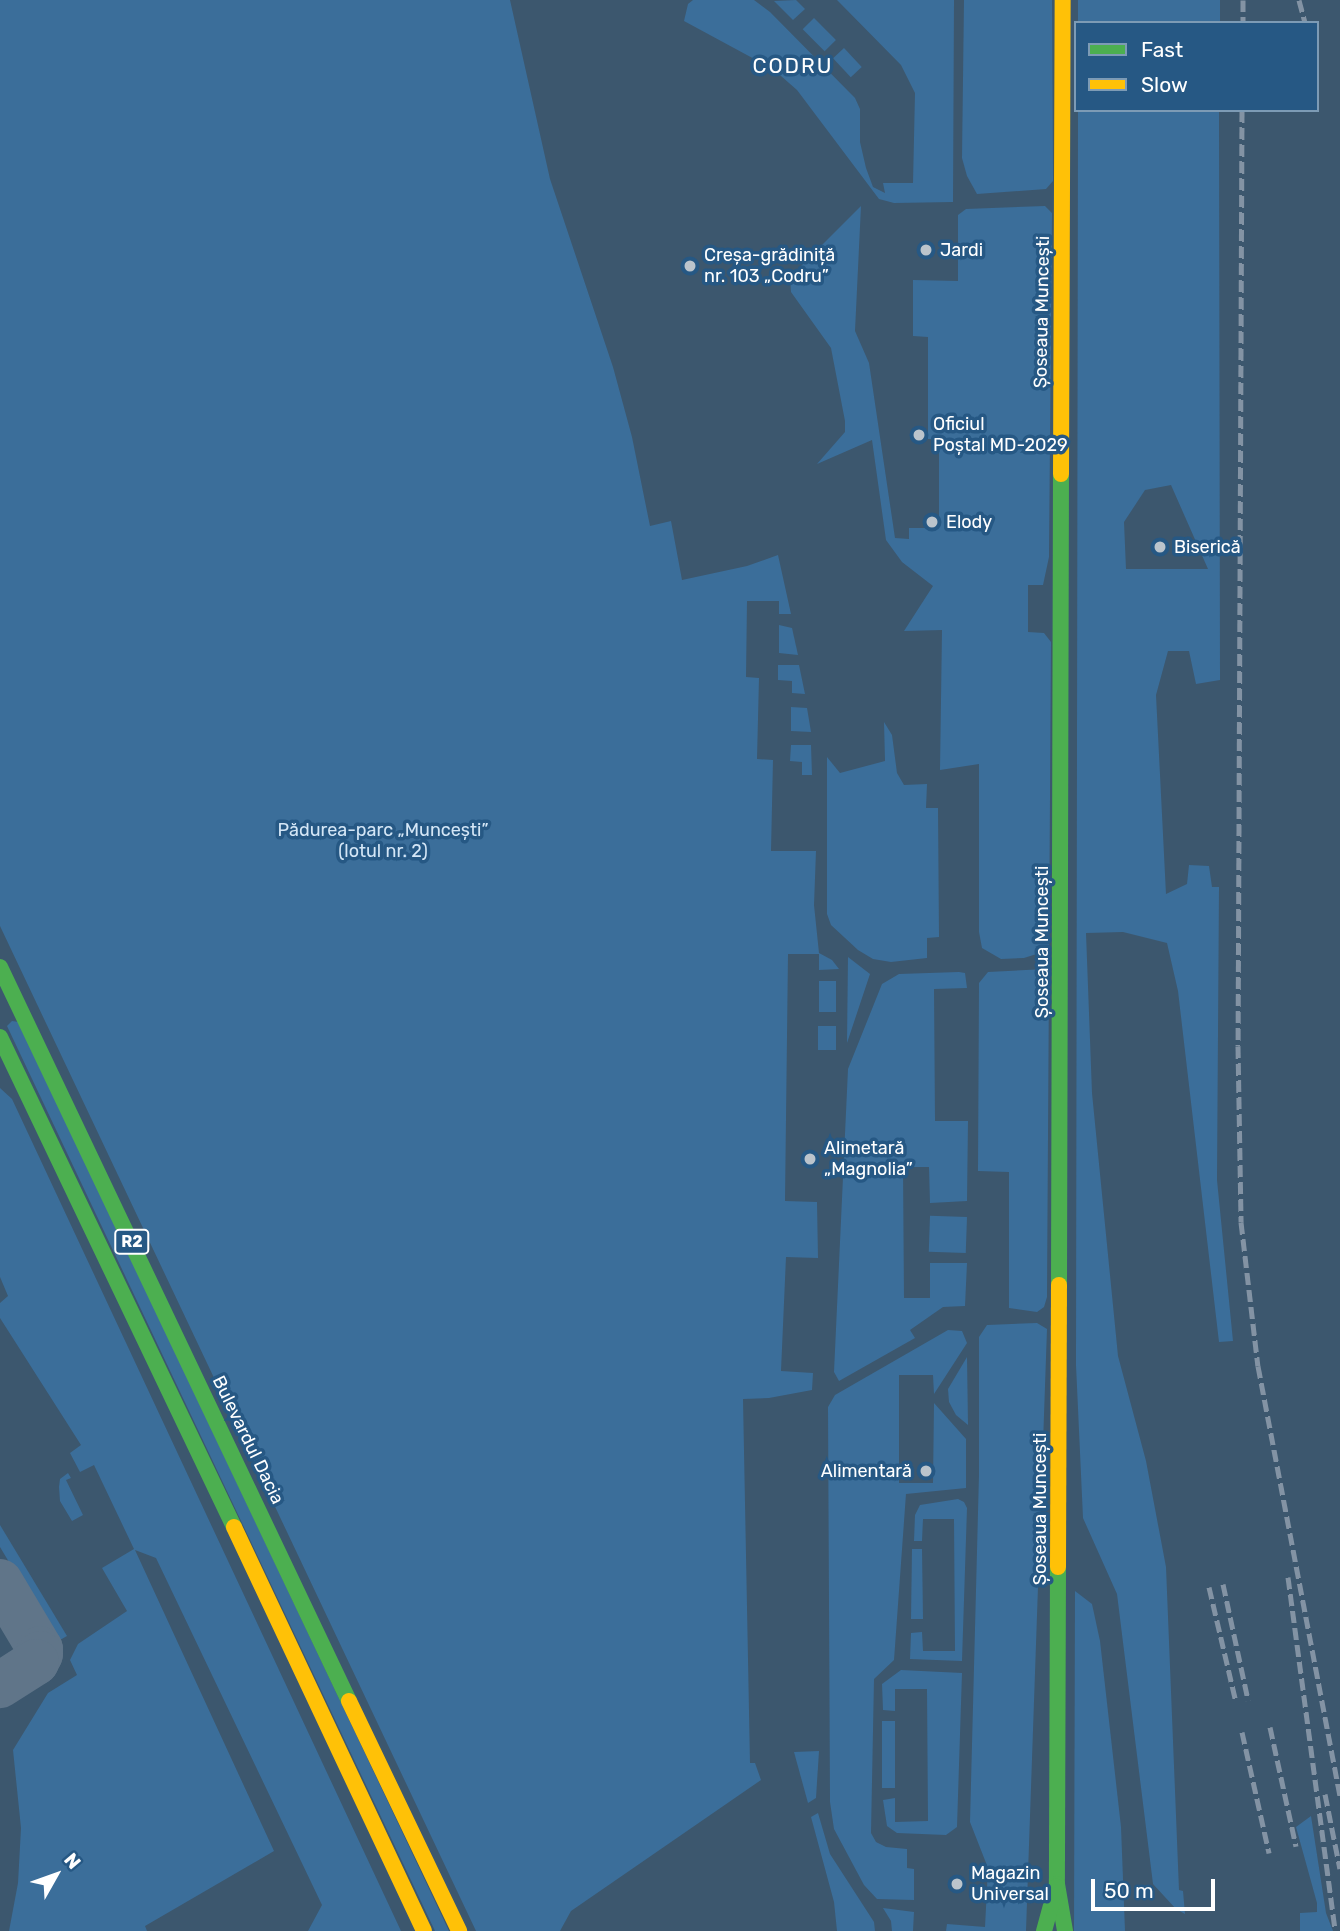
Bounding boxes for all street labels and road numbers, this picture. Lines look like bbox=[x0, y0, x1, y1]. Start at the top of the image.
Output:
street label: Șoseaua Muncești bbox=[1030, 236, 1054, 388]
street label: Șoseaua Muncești bbox=[1031, 866, 1053, 1018]
road number: R2 bbox=[113, 1230, 151, 1254]
street label: Bulevardul Dacia bbox=[208, 1372, 288, 1508]
street label: Șoseaua Muncești bbox=[1029, 1433, 1051, 1585]

